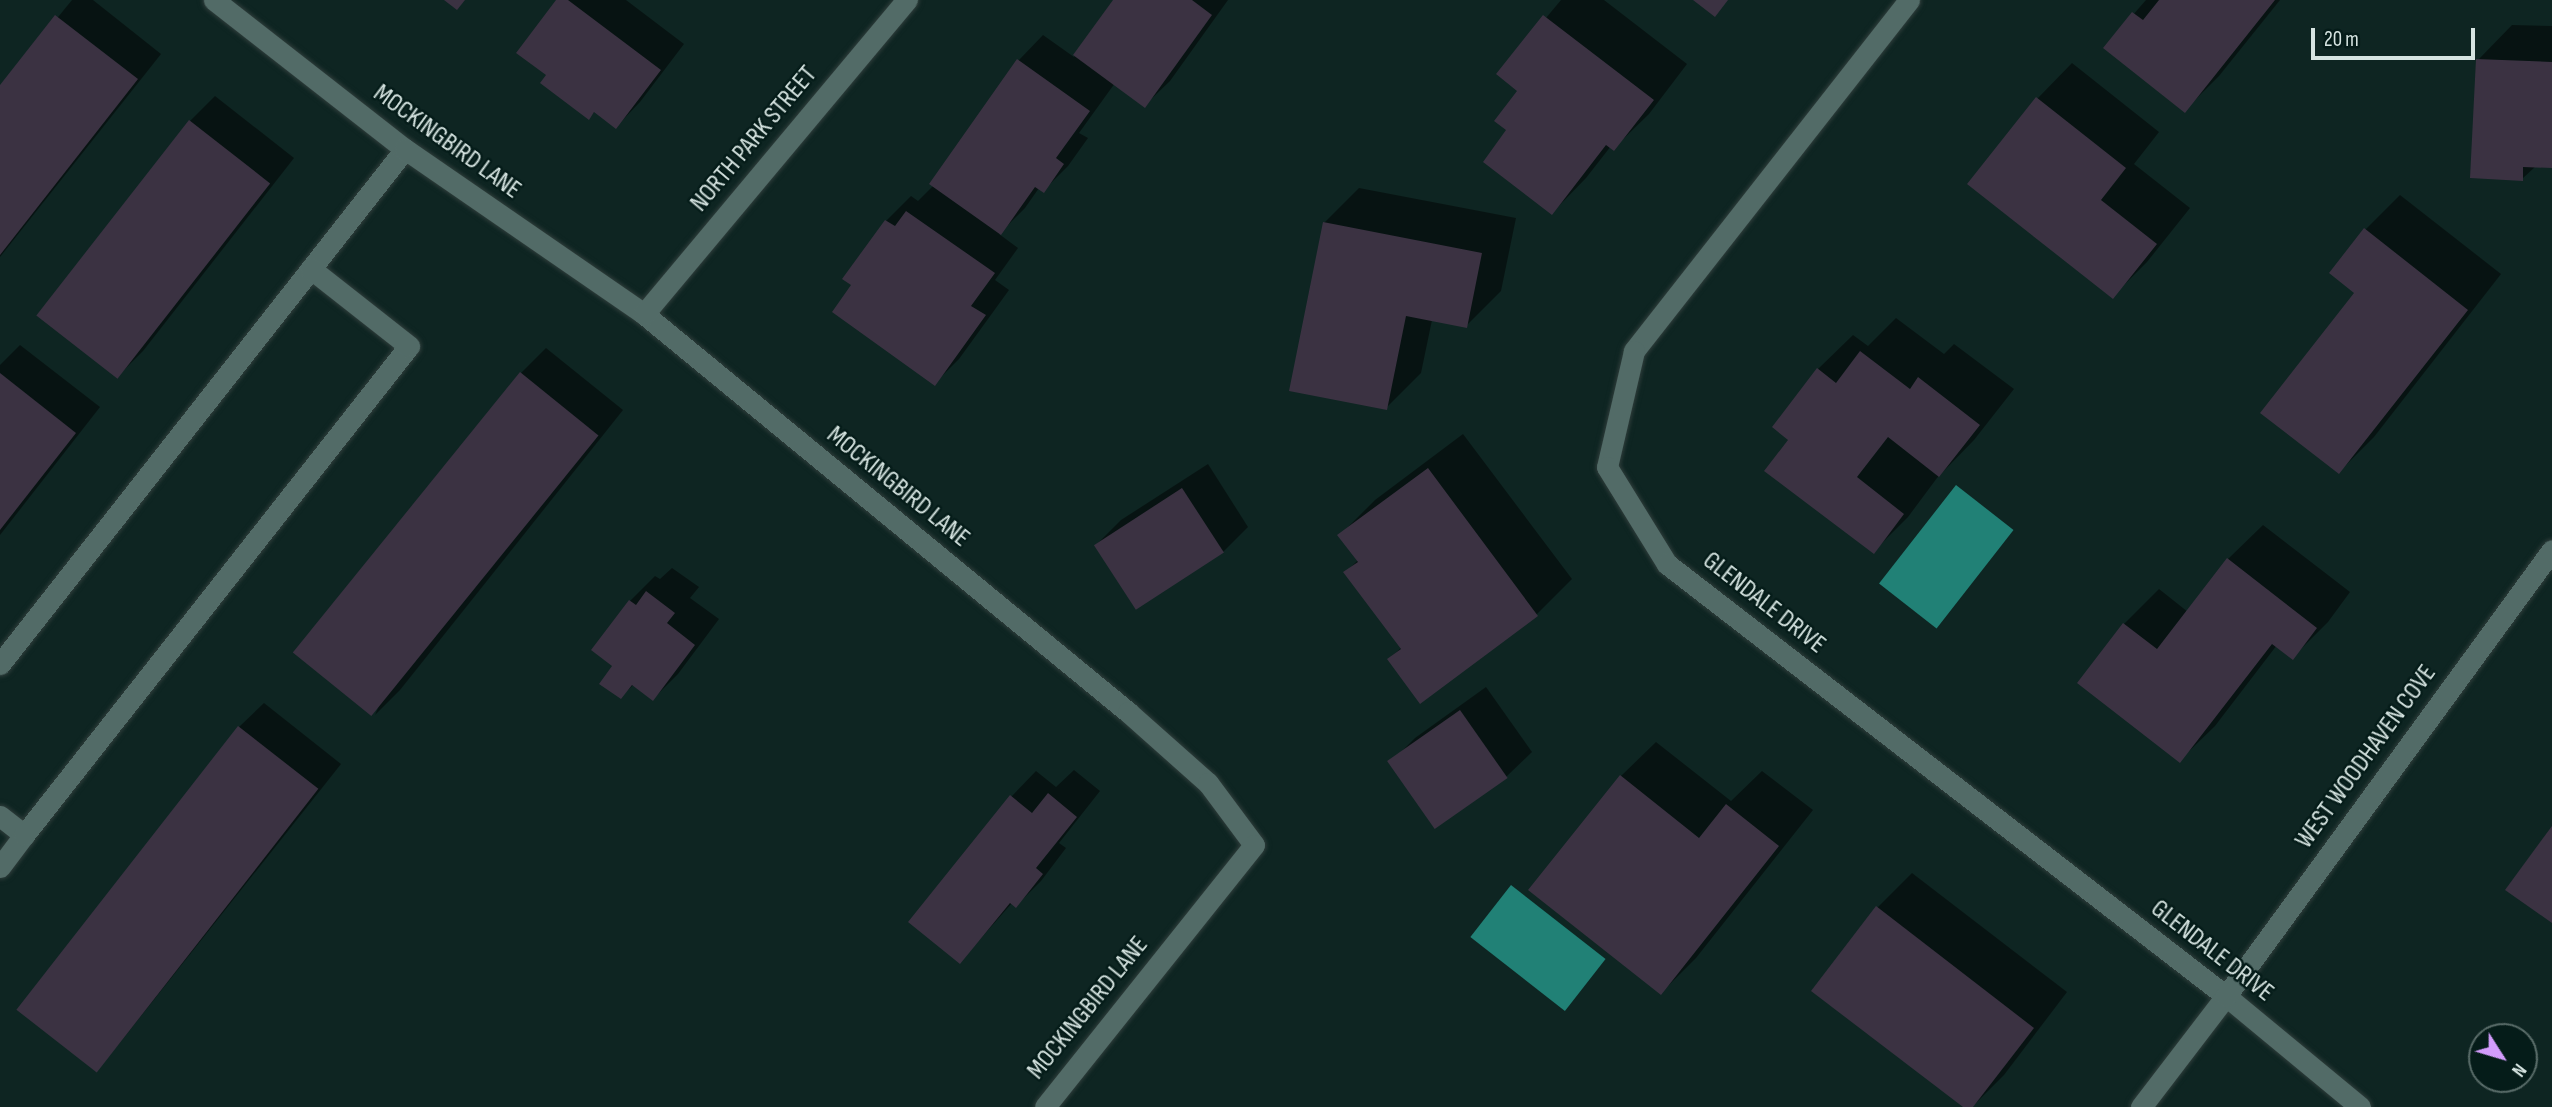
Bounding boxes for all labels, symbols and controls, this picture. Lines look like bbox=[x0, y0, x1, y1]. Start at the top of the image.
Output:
scale bar bbox=[2314, 14, 2478, 58]
text: 20 m bbox=[2324, 27, 2359, 52]
street label: NORTH PARK STREET bbox=[684, 60, 824, 218]
street label: MOCKINGBIRD LANE bbox=[367, 78, 527, 206]
street label: MOCKINGBIRD LANE bbox=[820, 420, 976, 554]
street label: GLENDALE DRIVE bbox=[1696, 545, 1832, 661]
street label: WEST WOODHAVEN COVE bbox=[2289, 659, 2443, 855]
street label: GLENDALE DRIVE bbox=[2144, 893, 2280, 1009]
street label: MOCKINGBIRD LANE bbox=[1021, 930, 1155, 1086]
north arrow bbox=[2468, 1023, 2538, 1093]
text: N bbox=[2506, 1059, 2531, 1081]

